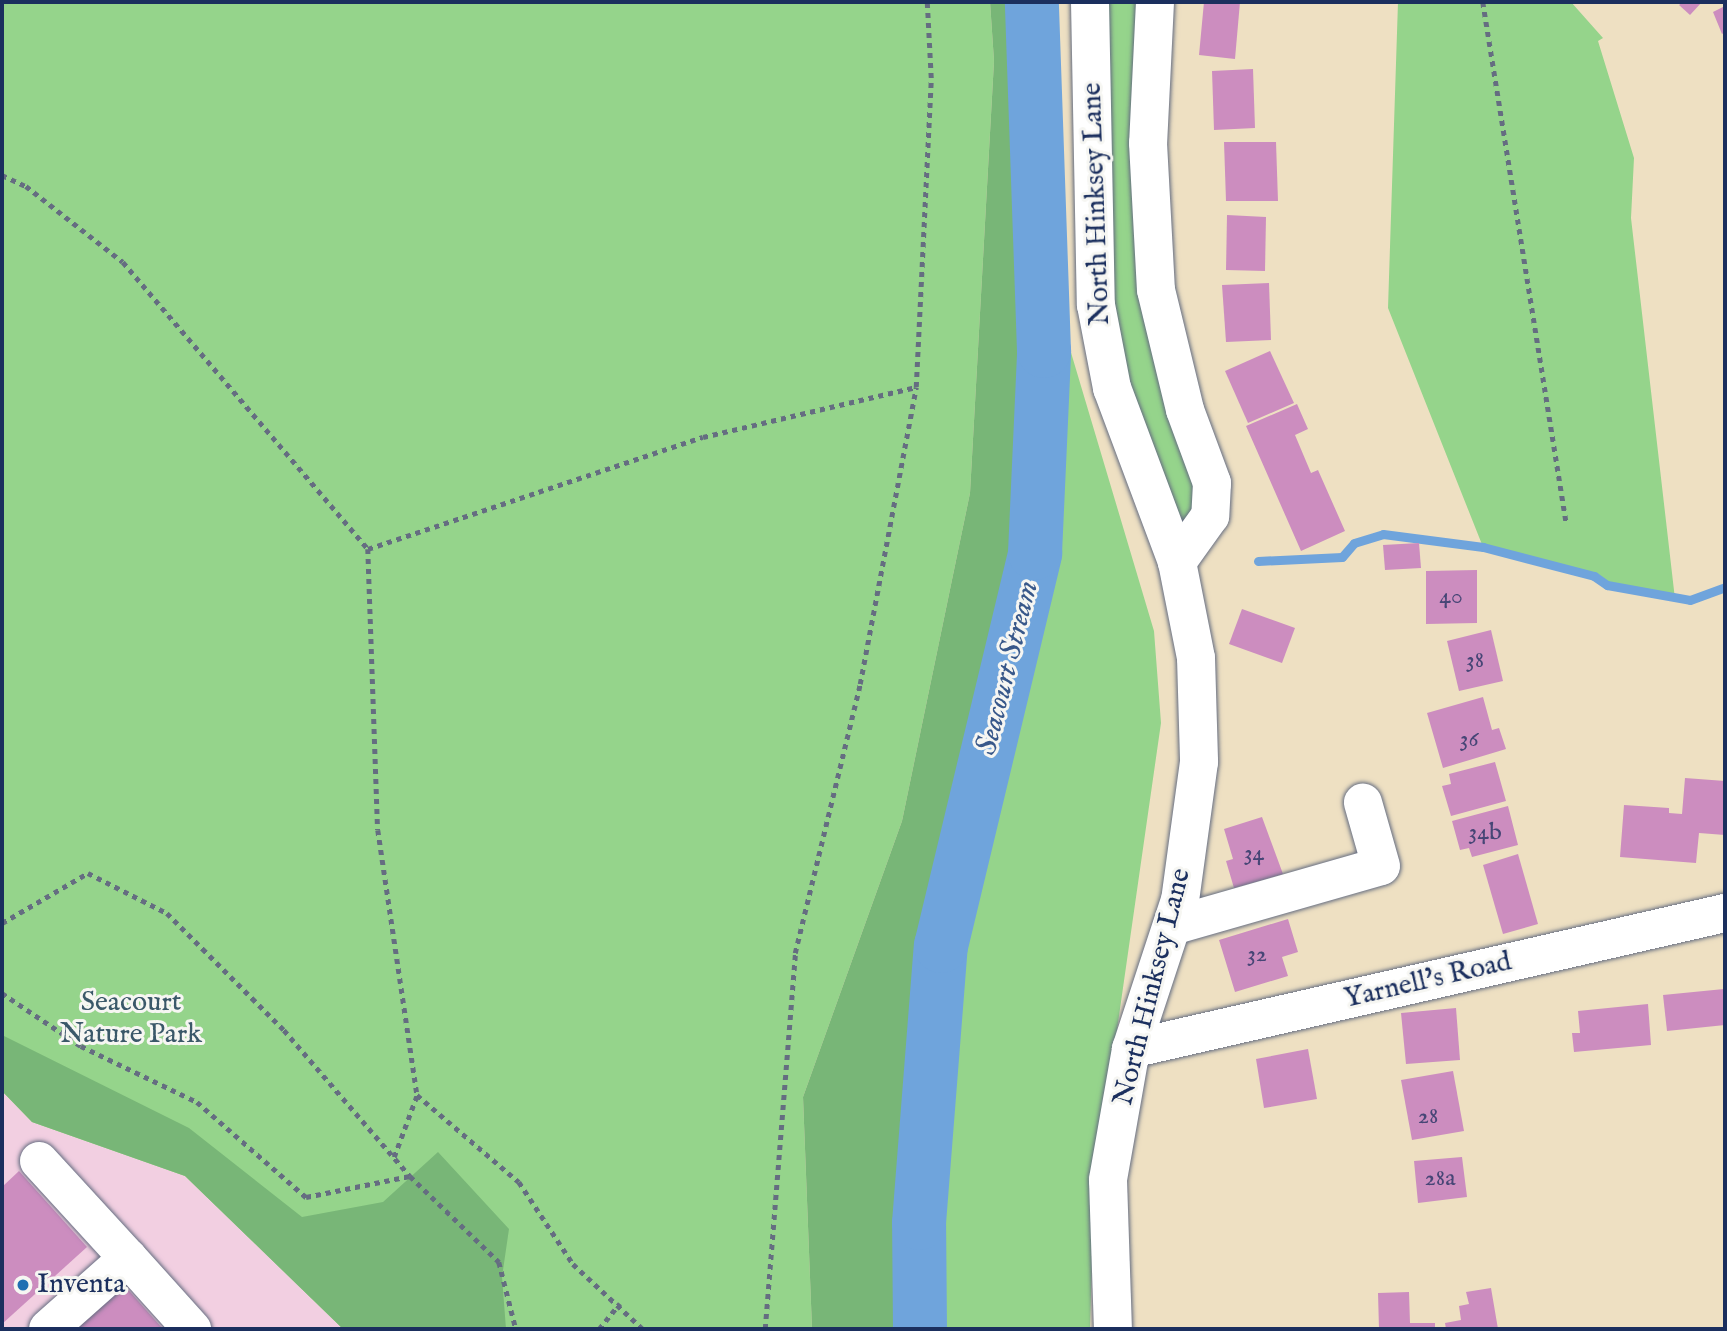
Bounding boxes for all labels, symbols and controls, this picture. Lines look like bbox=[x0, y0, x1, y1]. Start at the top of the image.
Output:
street label: North Hinksey Lane bbox=[1076, 82, 1118, 326]
water label: Seacourt Stream bbox=[969, 577, 1047, 759]
house number: 40 bbox=[1439, 583, 1463, 611]
house number: 38 bbox=[1466, 647, 1484, 675]
house number: 36 bbox=[1459, 726, 1479, 754]
house number: 34b bbox=[1468, 819, 1502, 847]
house number: 34 bbox=[1244, 840, 1264, 868]
street label: North Hinksey Lane bbox=[1107, 865, 1199, 1109]
house number: 32 bbox=[1247, 941, 1267, 969]
street label: Yarnell's Road bbox=[1341, 945, 1515, 1017]
park label: Seacourt Nature Park bbox=[60, 986, 202, 1052]
house number: 28 bbox=[1418, 1103, 1438, 1131]
house number: 28a bbox=[1424, 1165, 1456, 1193]
place label: Inventa bbox=[37, 1268, 125, 1302]
marker: Inventa bbox=[15, 1277, 31, 1293]

